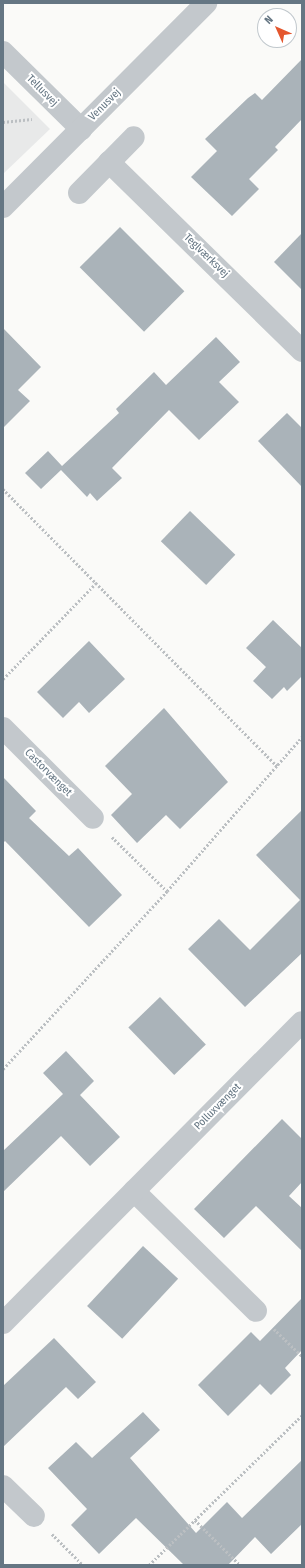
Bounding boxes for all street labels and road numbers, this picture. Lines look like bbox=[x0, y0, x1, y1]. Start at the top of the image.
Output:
street label: Tellusvej bbox=[24, 73, 60, 109]
street label: Venusvej bbox=[86, 86, 124, 124]
street label: Teglværksvej bbox=[181, 231, 231, 281]
street label: Castorvænget bbox=[22, 747, 74, 799]
street label: Polluxvænget bbox=[192, 1081, 244, 1133]

